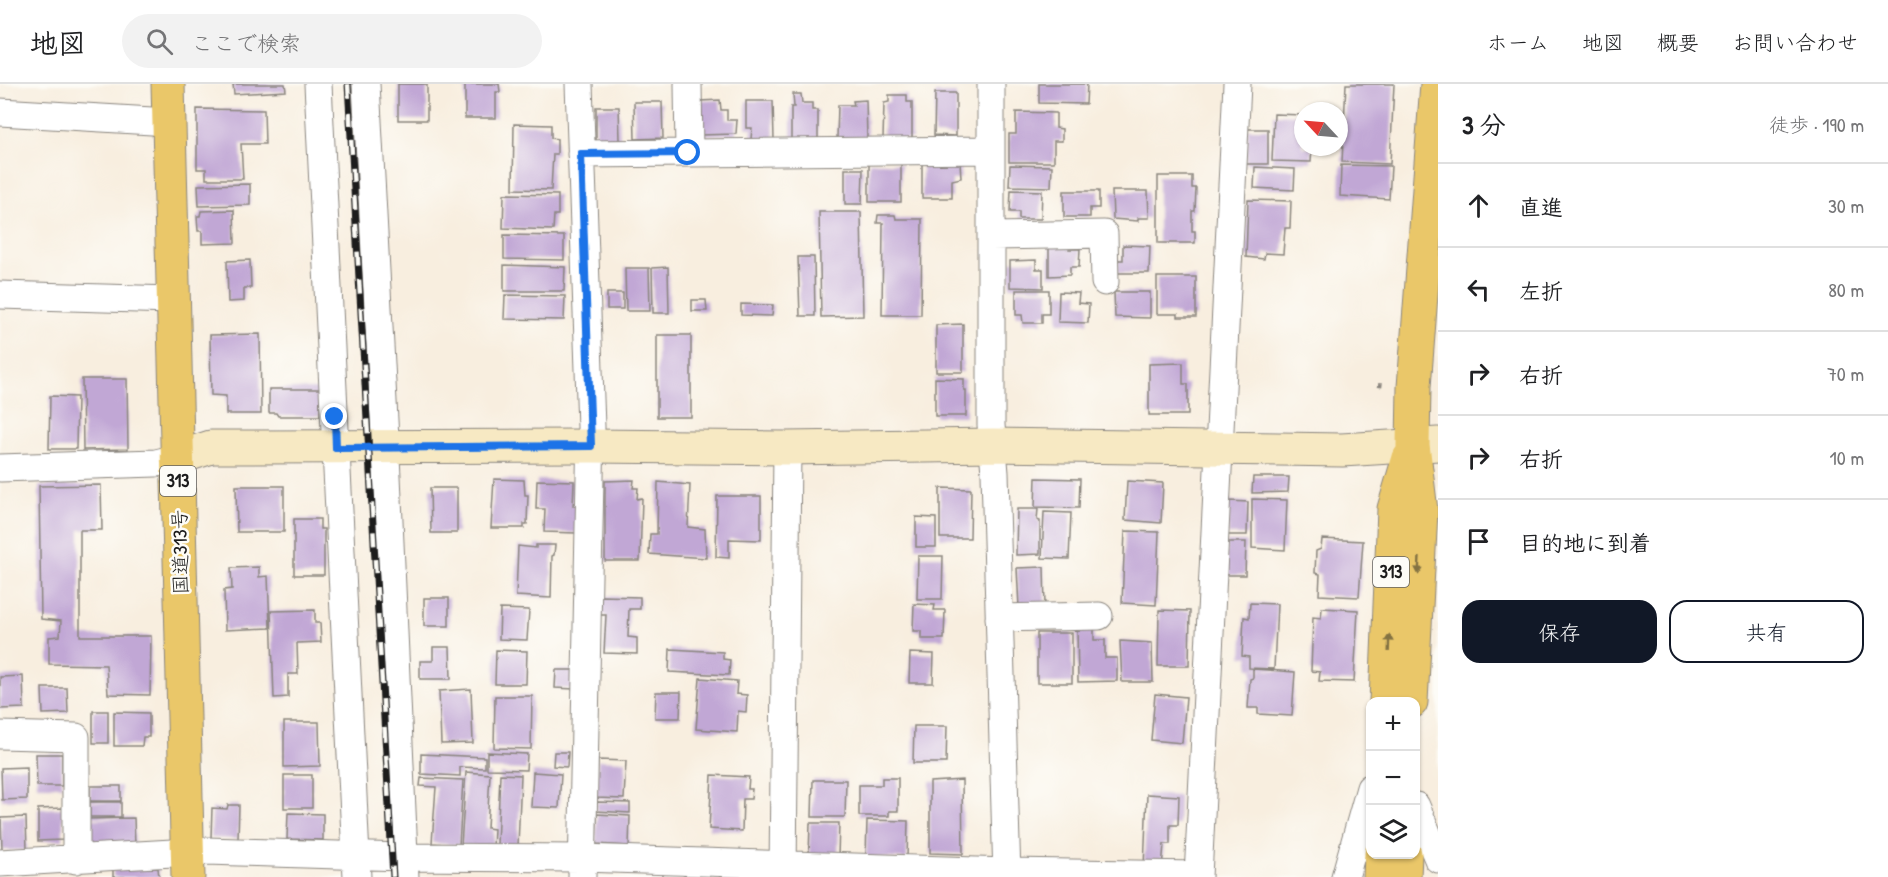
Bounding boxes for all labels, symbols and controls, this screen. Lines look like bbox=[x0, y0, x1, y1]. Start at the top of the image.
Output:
search box bbox=[122, 14, 542, 68]
text: 地図 bbox=[30, 24, 86, 62]
icon: search bbox=[143, 25, 176, 58]
text: ここで検索 bbox=[191, 28, 301, 58]
text: ホーム bbox=[1487, 28, 1549, 57]
text: 地図 bbox=[1582, 28, 1624, 57]
text: 概要 bbox=[1657, 28, 1699, 57]
text: お問い合わせ bbox=[1732, 28, 1858, 57]
north arrow bbox=[1294, 102, 1348, 156]
text: 3 分 bbox=[1462, 107, 1506, 142]
text: 徒歩 · 190 m bbox=[1769, 111, 1864, 138]
route start bbox=[674, 139, 700, 165]
icon: ahead bbox=[1462, 189, 1495, 222]
text: 直進 bbox=[1519, 192, 1563, 222]
text: 30 m bbox=[1828, 192, 1864, 219]
icon: left bbox=[1462, 273, 1495, 306]
text: 左折 bbox=[1519, 276, 1563, 306]
text: 80 m bbox=[1828, 276, 1864, 303]
icon: right bbox=[1462, 357, 1495, 390]
text: 右折 bbox=[1519, 360, 1563, 390]
text: 70 m bbox=[1827, 360, 1864, 387]
route end bbox=[321, 403, 347, 429]
icon: right bbox=[1462, 441, 1495, 474]
text: 右折 bbox=[1519, 444, 1563, 474]
text: 10 m bbox=[1830, 444, 1864, 471]
road number: 313 bbox=[160, 466, 196, 496]
street label: 国道313号 bbox=[165, 509, 194, 595]
icon: arrive bbox=[1462, 525, 1495, 558]
text: 目的地に到着 bbox=[1519, 528, 1651, 558]
one-way arrow bbox=[1414, 556, 1423, 575]
road number: 313 bbox=[1373, 557, 1409, 587]
button: 保存 bbox=[1462, 600, 1657, 663]
button: 共有 bbox=[1669, 600, 1864, 663]
one-way arrow bbox=[1384, 634, 1393, 653]
map controls bbox=[1366, 697, 1420, 859]
button: + bbox=[1366, 697, 1420, 751]
button: − bbox=[1366, 751, 1420, 805]
button: layers bbox=[1366, 805, 1420, 859]

